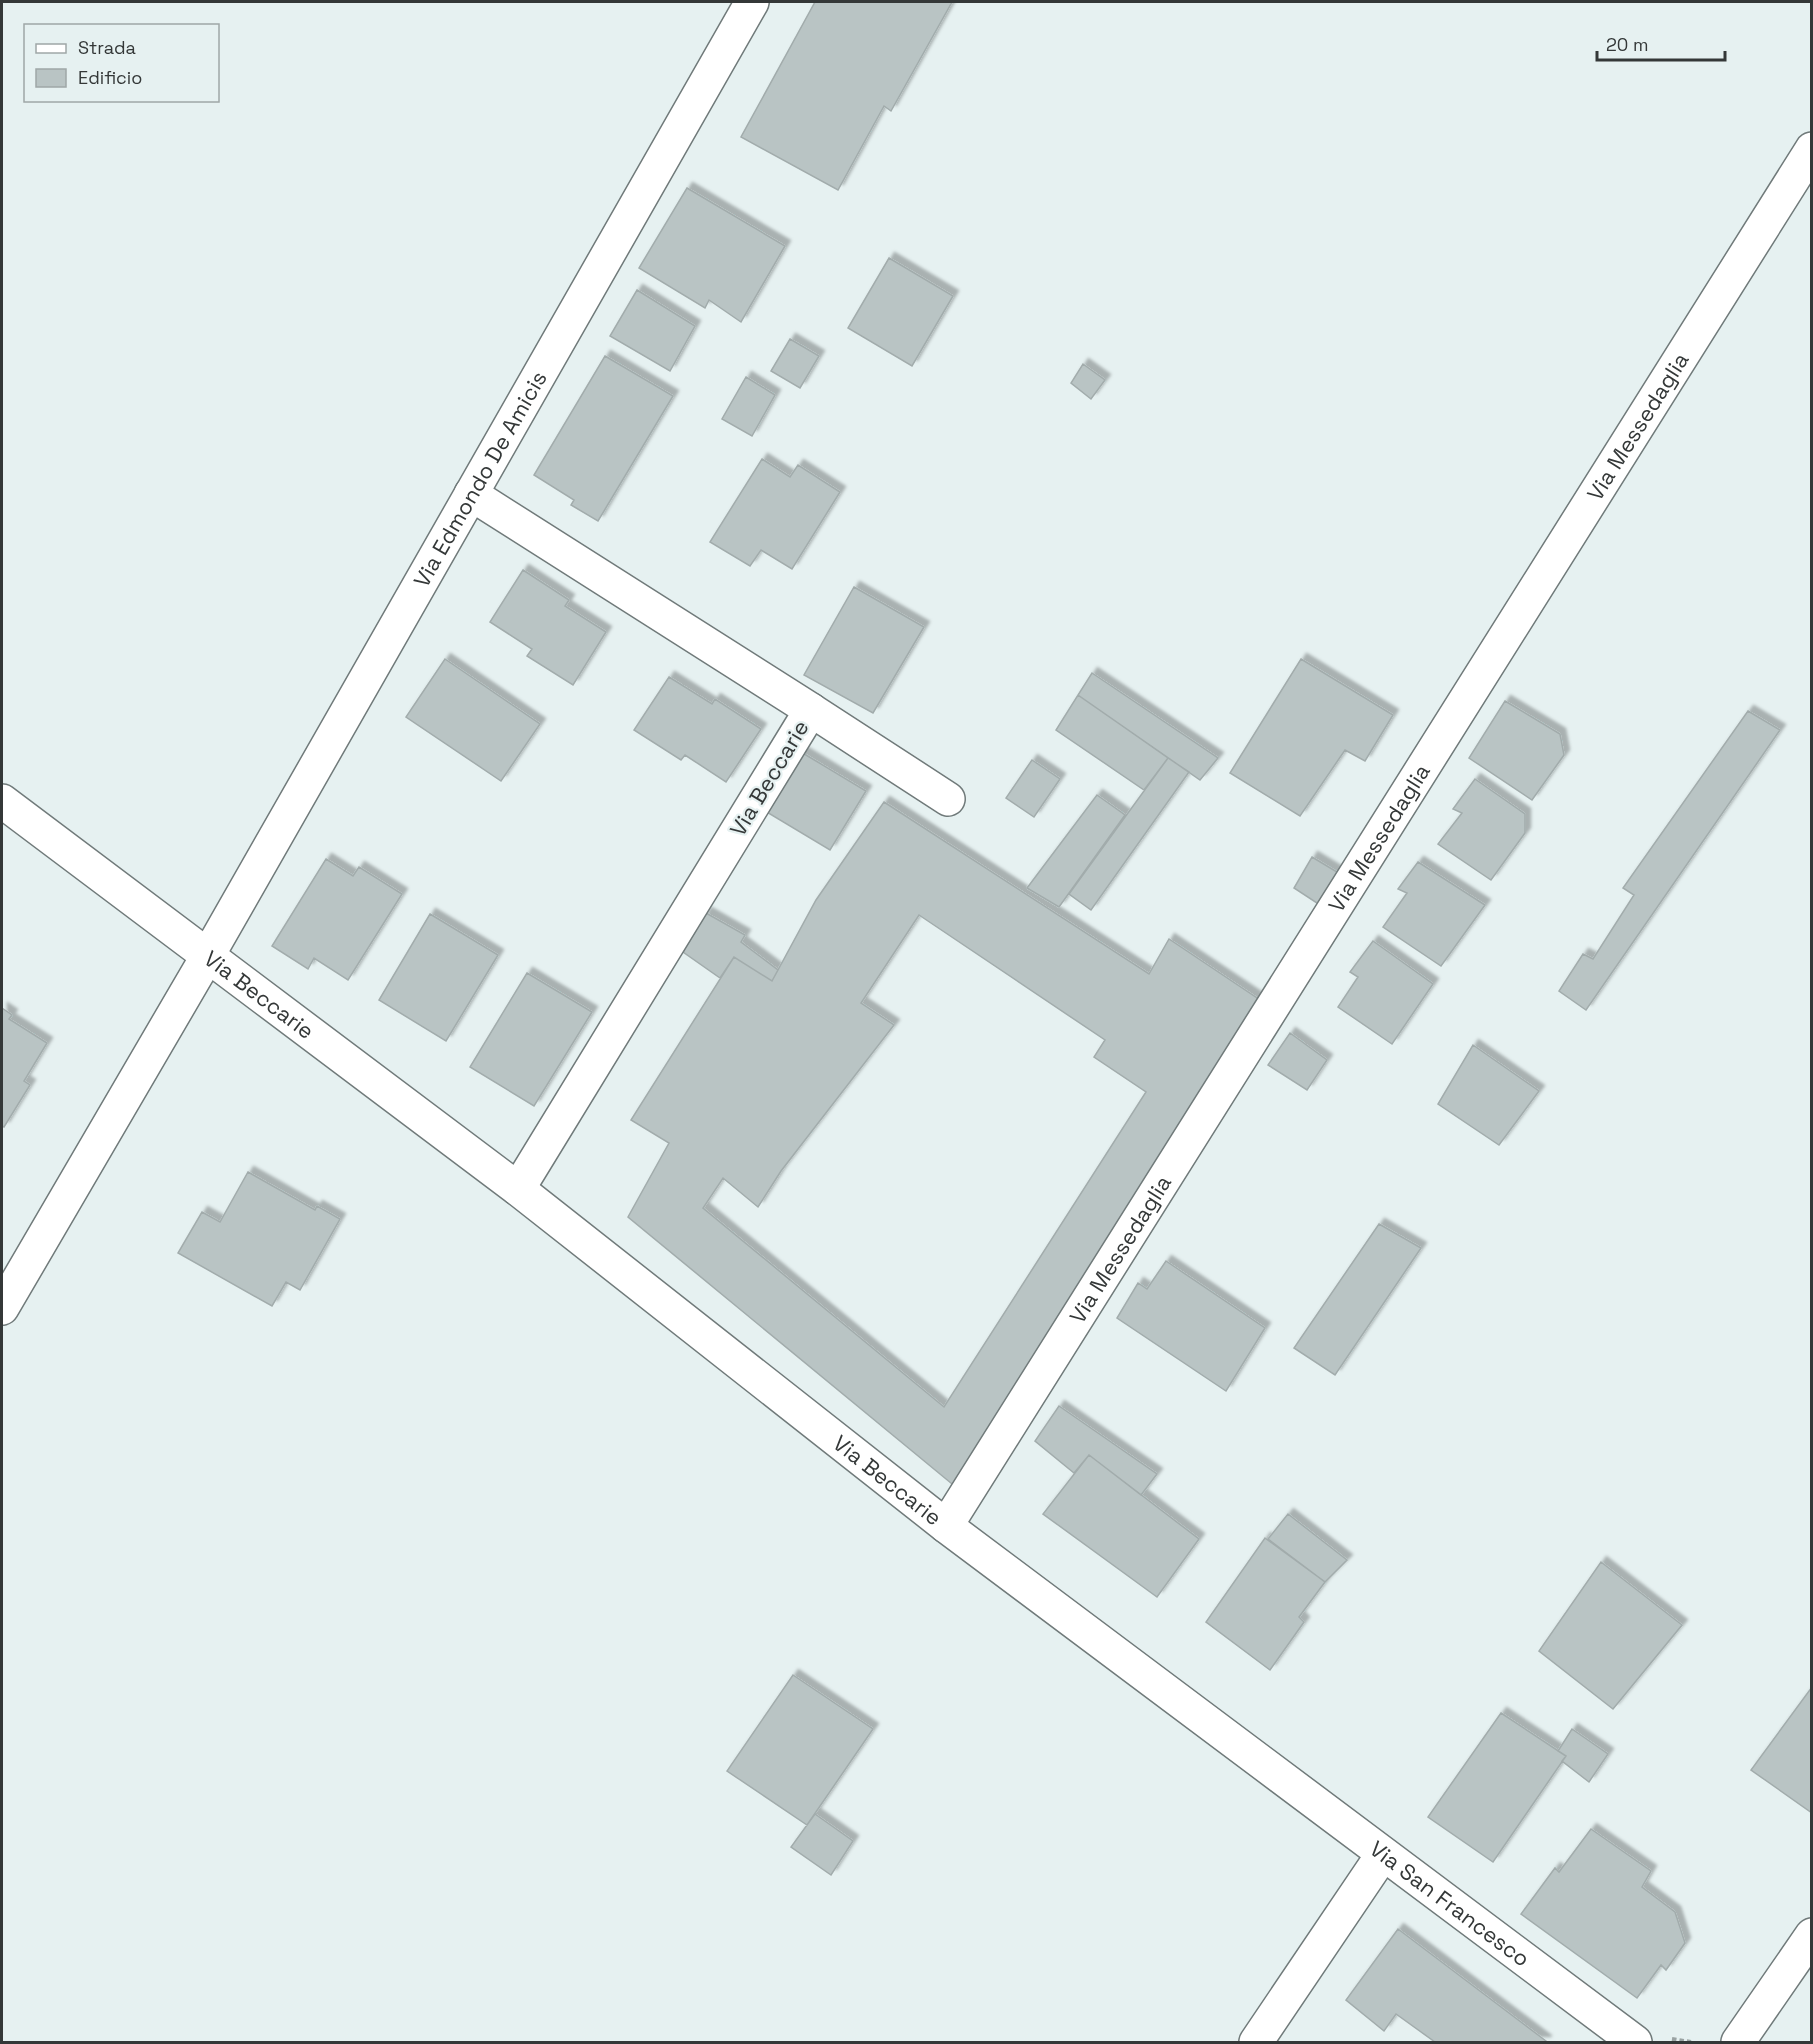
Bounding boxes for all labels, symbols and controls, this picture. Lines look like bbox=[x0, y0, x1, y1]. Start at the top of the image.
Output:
legend bbox=[24, 24, 219, 102]
scale bar bbox=[1597, 24, 1724, 62]
text: 20 m bbox=[1606, 33, 1649, 56]
text: Strada bbox=[78, 36, 136, 59]
text: Edificio bbox=[78, 66, 142, 89]
street label: Via Messedaglia bbox=[1581, 347, 1695, 506]
street label: Via Edmondo De Amicis bbox=[407, 366, 553, 592]
street label: Via Beccarie bbox=[723, 715, 815, 841]
street label: Via Messedaglia bbox=[1322, 758, 1436, 917]
street label: Via Beccarie bbox=[199, 944, 320, 1045]
street label: Via Messedaglia bbox=[1063, 1170, 1177, 1328]
street label: Via Beccarie bbox=[828, 1429, 948, 1531]
street label: Via San Francesco bbox=[1364, 1834, 1536, 1973]

